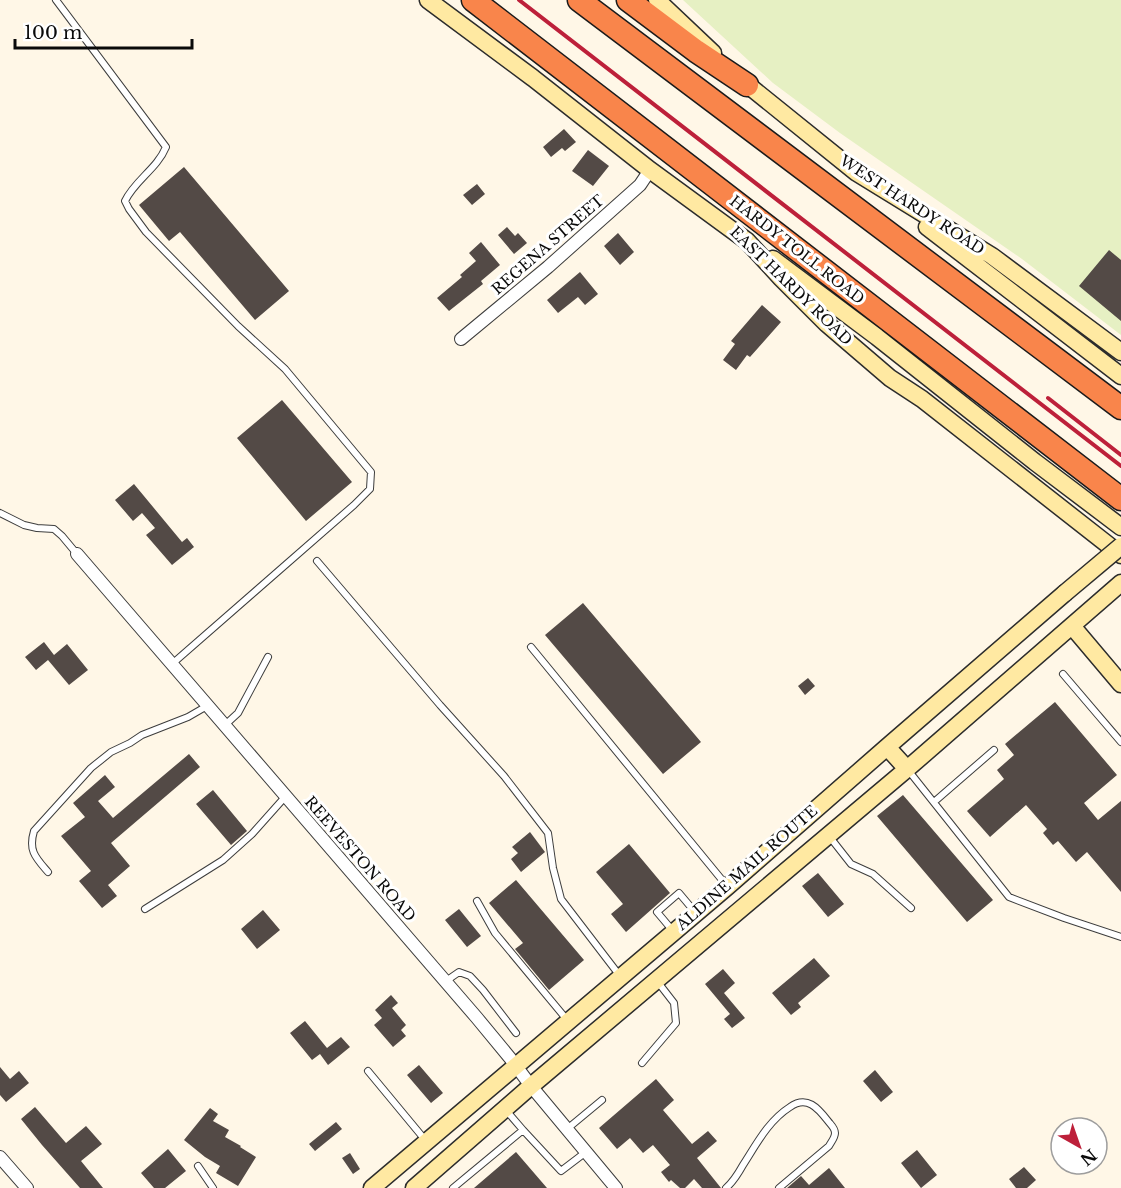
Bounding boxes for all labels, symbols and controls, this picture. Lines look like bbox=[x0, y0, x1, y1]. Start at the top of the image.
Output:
scale bar bbox=[15, 12, 192, 50]
text: 100 m bbox=[24, 22, 82, 44]
street label: WEST HARDY ROAD bbox=[835, 150, 988, 259]
street label: REGENA STREET bbox=[488, 191, 608, 299]
street label: HARDY TOLL ROAD bbox=[726, 191, 868, 308]
street label: EAST HARDY ROAD bbox=[726, 222, 856, 349]
street label: REEVESTON ROAD bbox=[301, 792, 420, 925]
street label: ALDINE MAIL ROUTE bbox=[671, 801, 821, 935]
north arrow bbox=[1049, 1116, 1109, 1176]
text: N bbox=[1076, 1145, 1101, 1170]

